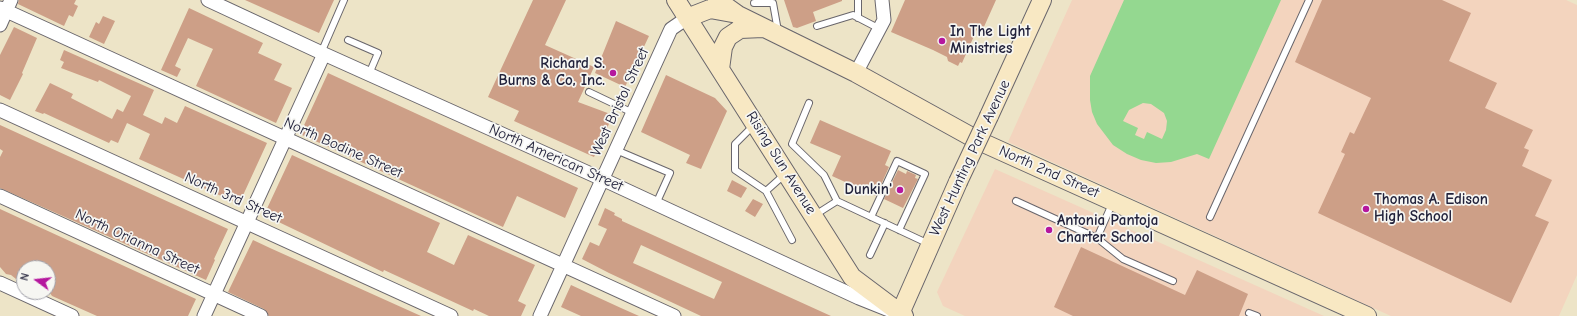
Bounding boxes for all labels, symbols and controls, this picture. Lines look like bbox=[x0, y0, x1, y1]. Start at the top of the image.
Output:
place label: In The Light Ministries bbox=[950, 23, 1030, 58]
marker: In The Light Ministries bbox=[937, 36, 947, 46]
street label: West Bristol Street bbox=[587, 45, 653, 159]
place label: Richard S. Burns & Co, Inc. bbox=[498, 55, 605, 90]
marker: Richard S. Burns & Co, Inc. bbox=[608, 68, 618, 78]
street label: West Hunting Park Avenue bbox=[926, 77, 1014, 239]
street label: Rising Sun Avenue bbox=[742, 108, 820, 218]
street label: North Bodine Street bbox=[281, 114, 405, 182]
street label: North American Street bbox=[486, 120, 626, 196]
street label: North 2nd Street bbox=[996, 142, 1102, 202]
street label: North 3rd Street bbox=[182, 168, 284, 228]
place label: Dunkin' bbox=[845, 181, 892, 199]
marker: Dunkin' bbox=[895, 185, 905, 195]
place label: Thomas A. Edison High School bbox=[1374, 191, 1488, 226]
marker: Thomas A. Edison High School bbox=[1361, 204, 1371, 214]
street label: North Orianna Street bbox=[72, 205, 202, 279]
place label: Antonia Pantoja Charter School bbox=[1057, 212, 1158, 247]
marker: Antonia Pantoja Charter School bbox=[1044, 225, 1054, 235]
north arrow bbox=[16, 260, 56, 300]
text: N bbox=[18, 272, 32, 282]

